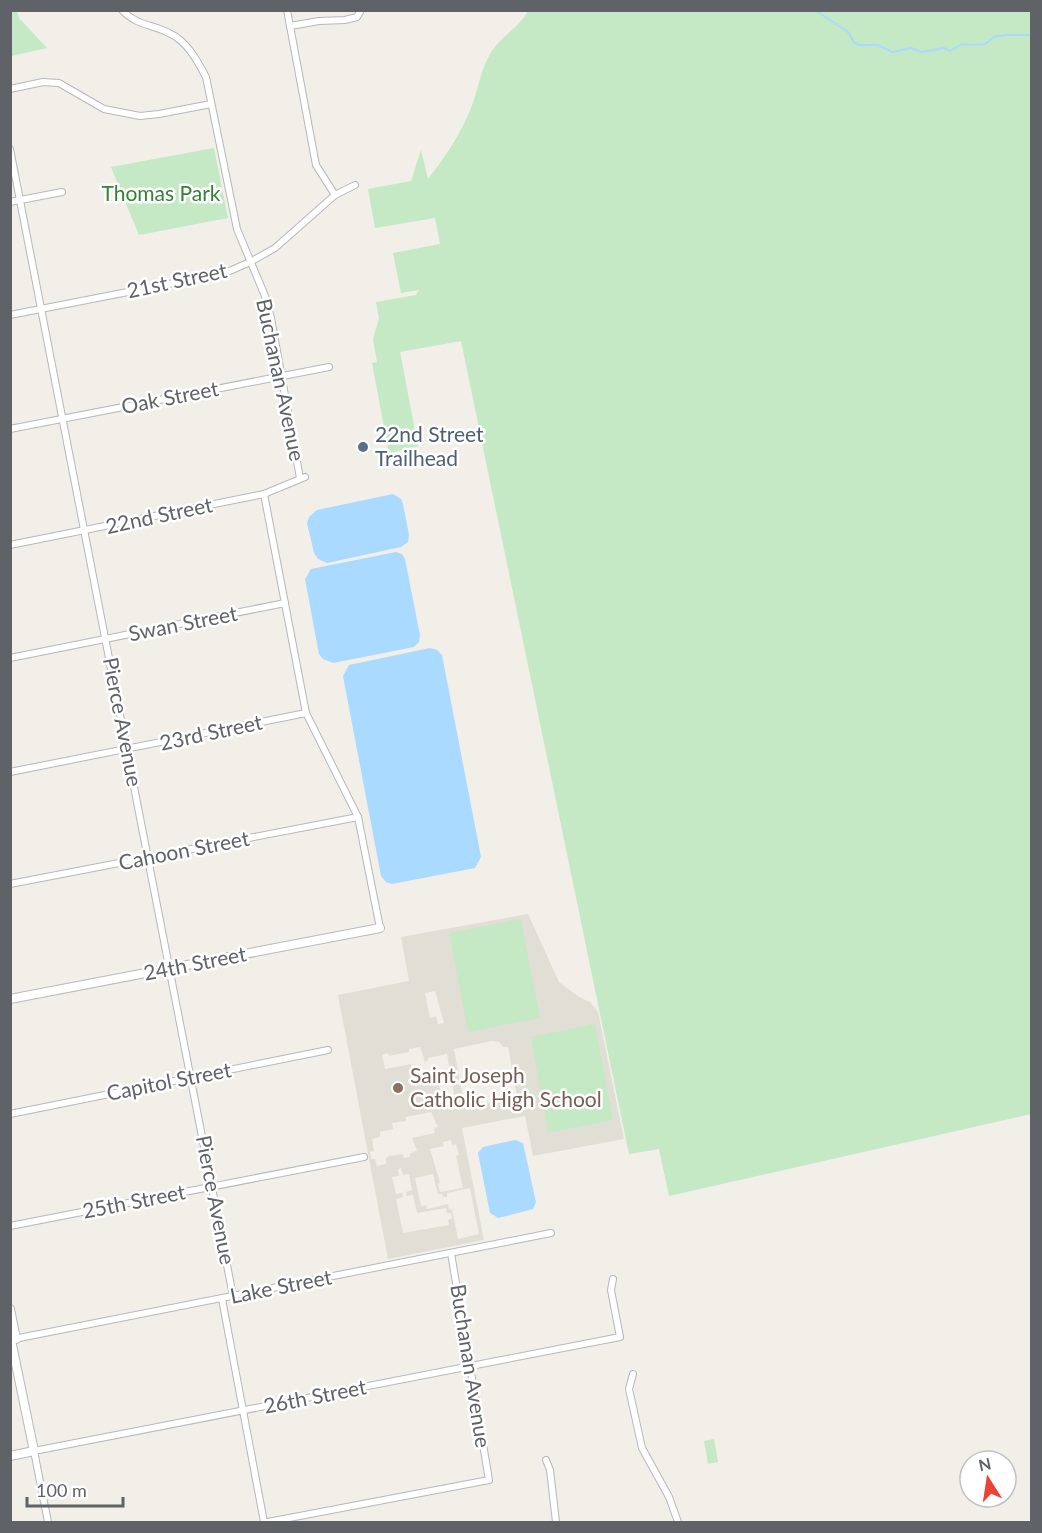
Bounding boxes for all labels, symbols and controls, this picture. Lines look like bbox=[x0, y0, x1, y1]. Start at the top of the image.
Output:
park label: Thomas Park bbox=[101, 180, 221, 205]
street label: 21st Street bbox=[124, 257, 229, 302]
street label: Buchanan Avenue bbox=[252, 296, 311, 463]
street label: Oak Street bbox=[119, 375, 221, 418]
place label: 22nd Street Trailhead bbox=[375, 421, 484, 470]
marker: 22nd Street Trailhead bbox=[356, 440, 370, 454]
street label: 22nd Street bbox=[103, 491, 215, 538]
street label: Swan Street bbox=[126, 600, 240, 645]
street label: Pierce Avenue bbox=[99, 655, 148, 788]
street label: 23rd Street bbox=[157, 708, 265, 755]
street label: Cahoon Street bbox=[116, 825, 252, 874]
street label: 24th Street bbox=[141, 940, 249, 985]
street label: Capitol Street bbox=[104, 1056, 234, 1105]
place label: Saint Joseph Catholic High School bbox=[410, 1062, 602, 1111]
marker: Saint Joseph Catholic High School bbox=[391, 1081, 405, 1095]
street label: Pierce Avenue bbox=[192, 1133, 241, 1266]
street label: 25th Street bbox=[80, 1178, 188, 1223]
street label: Lake Street bbox=[228, 1263, 334, 1308]
street label: Buchanan Avenue bbox=[446, 1282, 497, 1449]
street label: 26th Street bbox=[261, 1373, 369, 1418]
north arrow bbox=[958, 1449, 1018, 1509]
text: N bbox=[977, 1453, 993, 1474]
scale bar bbox=[27, 1470, 123, 1508]
text: 100 m bbox=[36, 1479, 87, 1501]

